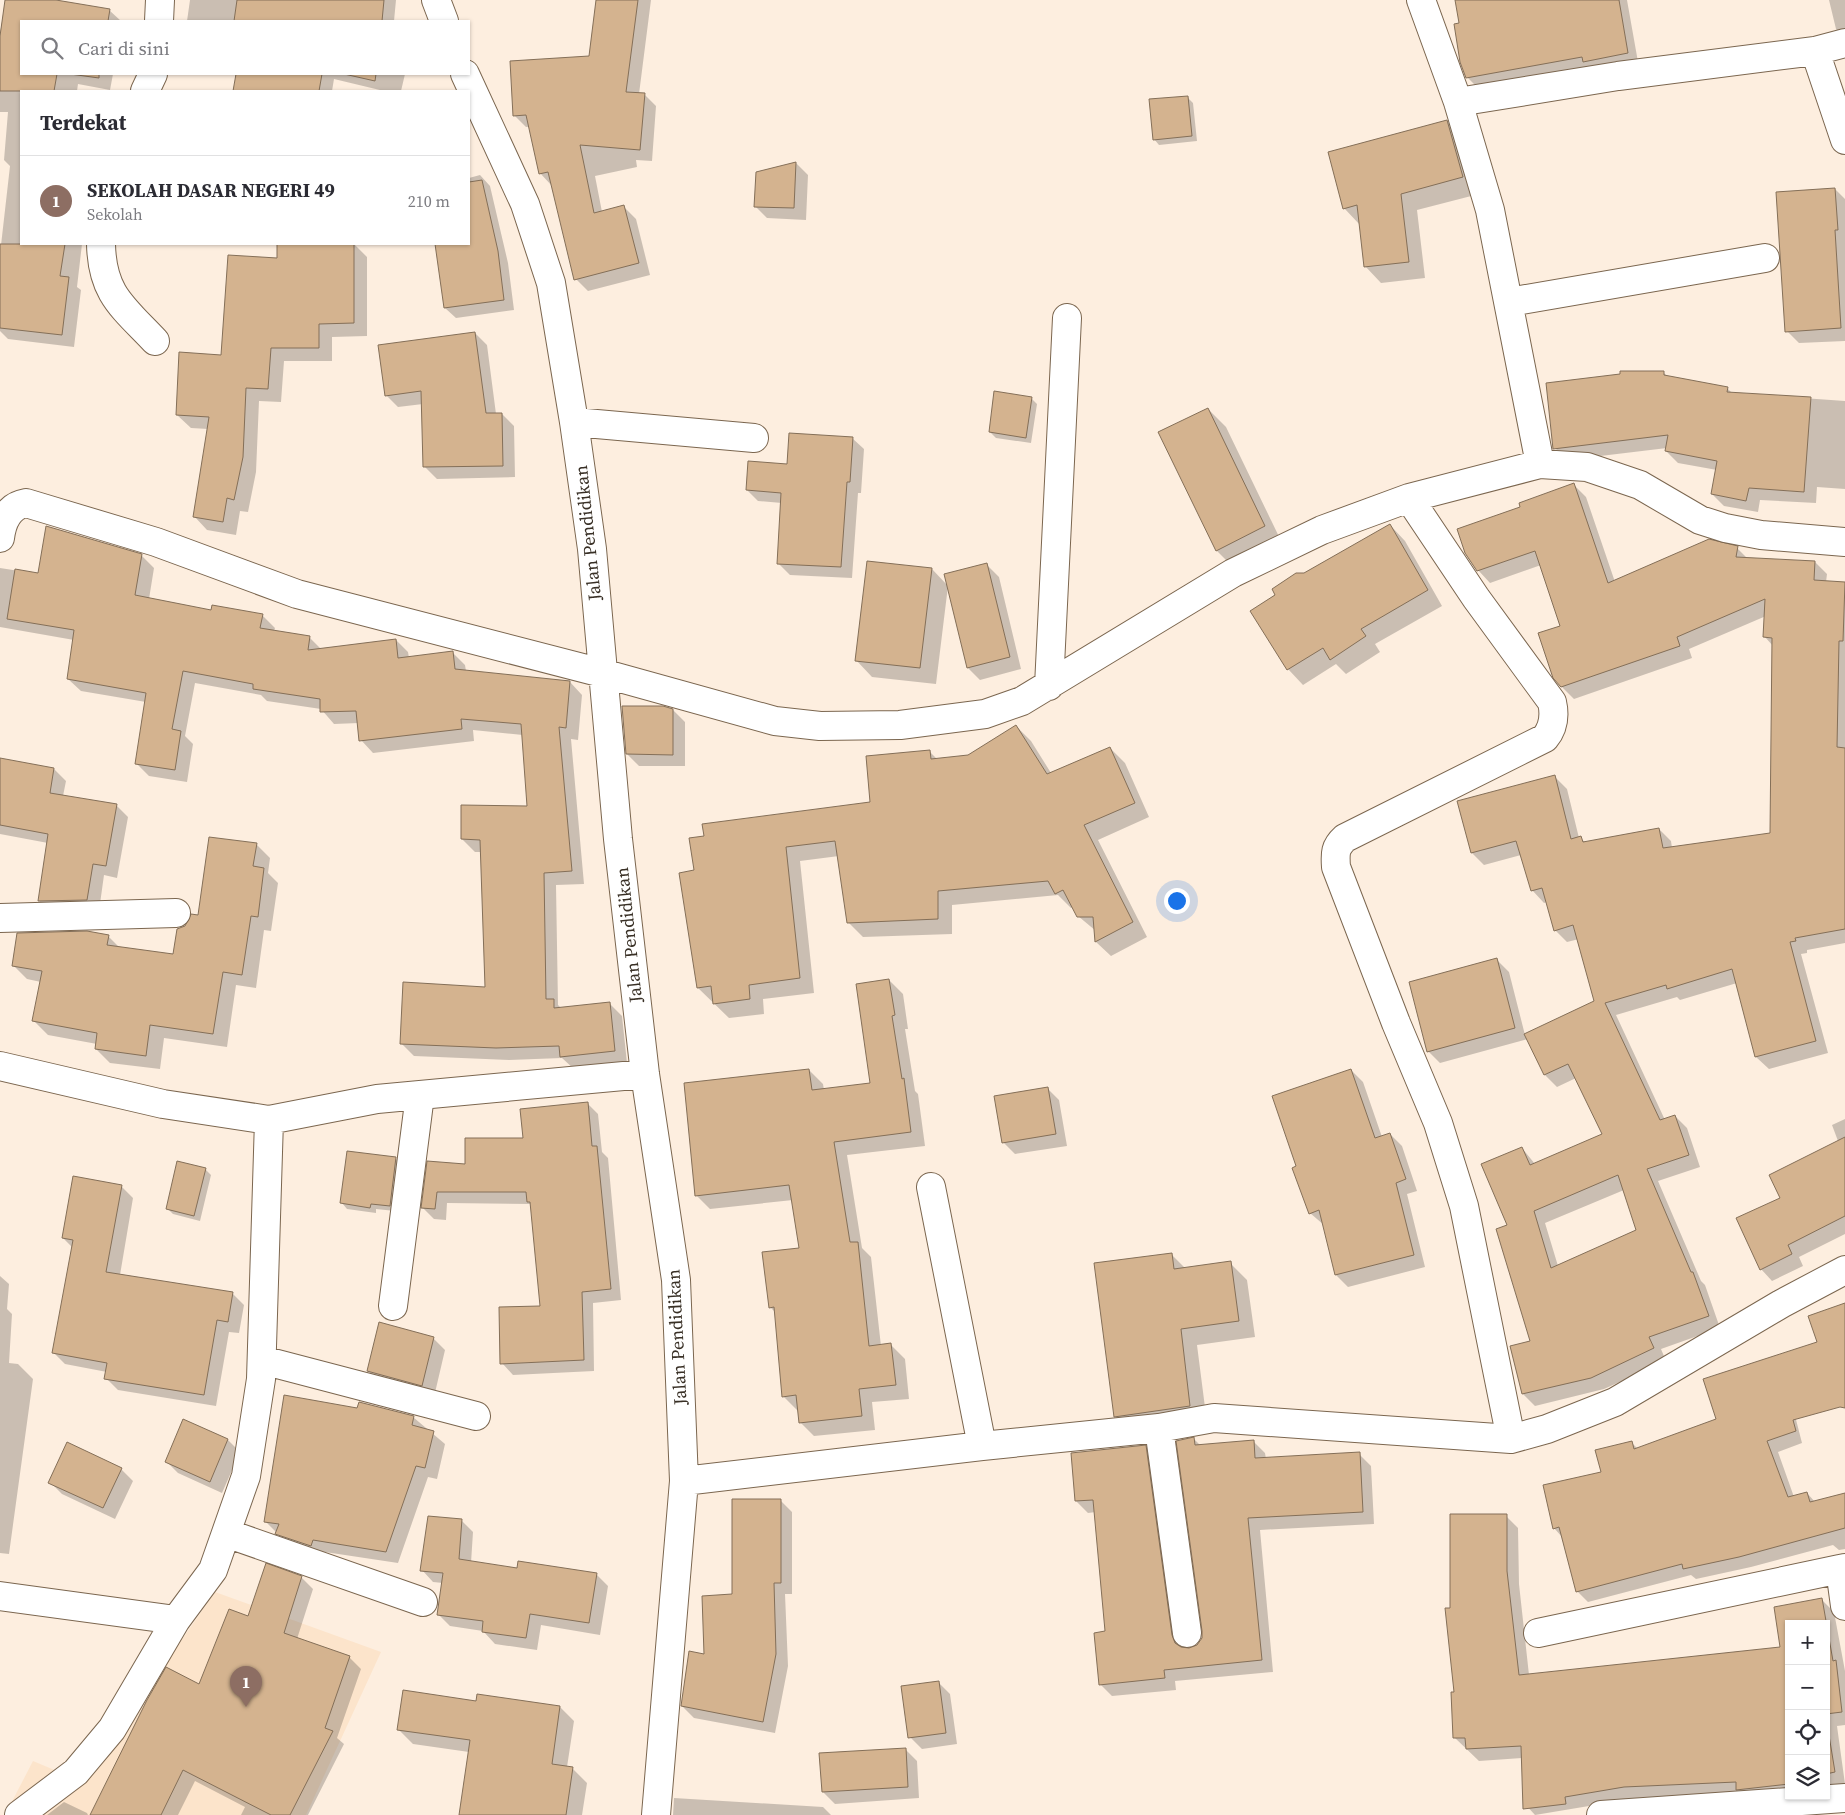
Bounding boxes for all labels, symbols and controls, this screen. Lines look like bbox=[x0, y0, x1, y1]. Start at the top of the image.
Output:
search box bbox=[20, 20, 470, 75]
icon: search bbox=[38, 34, 66, 62]
text: Cari di sini bbox=[78, 35, 170, 61]
text: Terdekat bbox=[40, 108, 126, 137]
text: SEKOLAH DASAR NEGERI 49 bbox=[87, 177, 335, 203]
text: 1 bbox=[52, 190, 60, 212]
text: 210 m bbox=[408, 190, 450, 212]
text: Sekolah bbox=[87, 203, 143, 225]
street label: Jalan Pendidikan bbox=[568, 464, 607, 603]
street label: Jalan Pendidikan bbox=[609, 866, 648, 1005]
your location bbox=[1164, 888, 1190, 914]
street label: Jalan Pendidikan bbox=[660, 1268, 693, 1407]
map controls bbox=[1785, 1620, 1830, 1800]
button: + bbox=[1785, 1620, 1830, 1665]
button: − bbox=[1785, 1665, 1830, 1710]
pin: 1 bbox=[230, 1666, 262, 1707]
button: locate bbox=[1785, 1710, 1830, 1755]
button: layers bbox=[1785, 1755, 1830, 1800]

